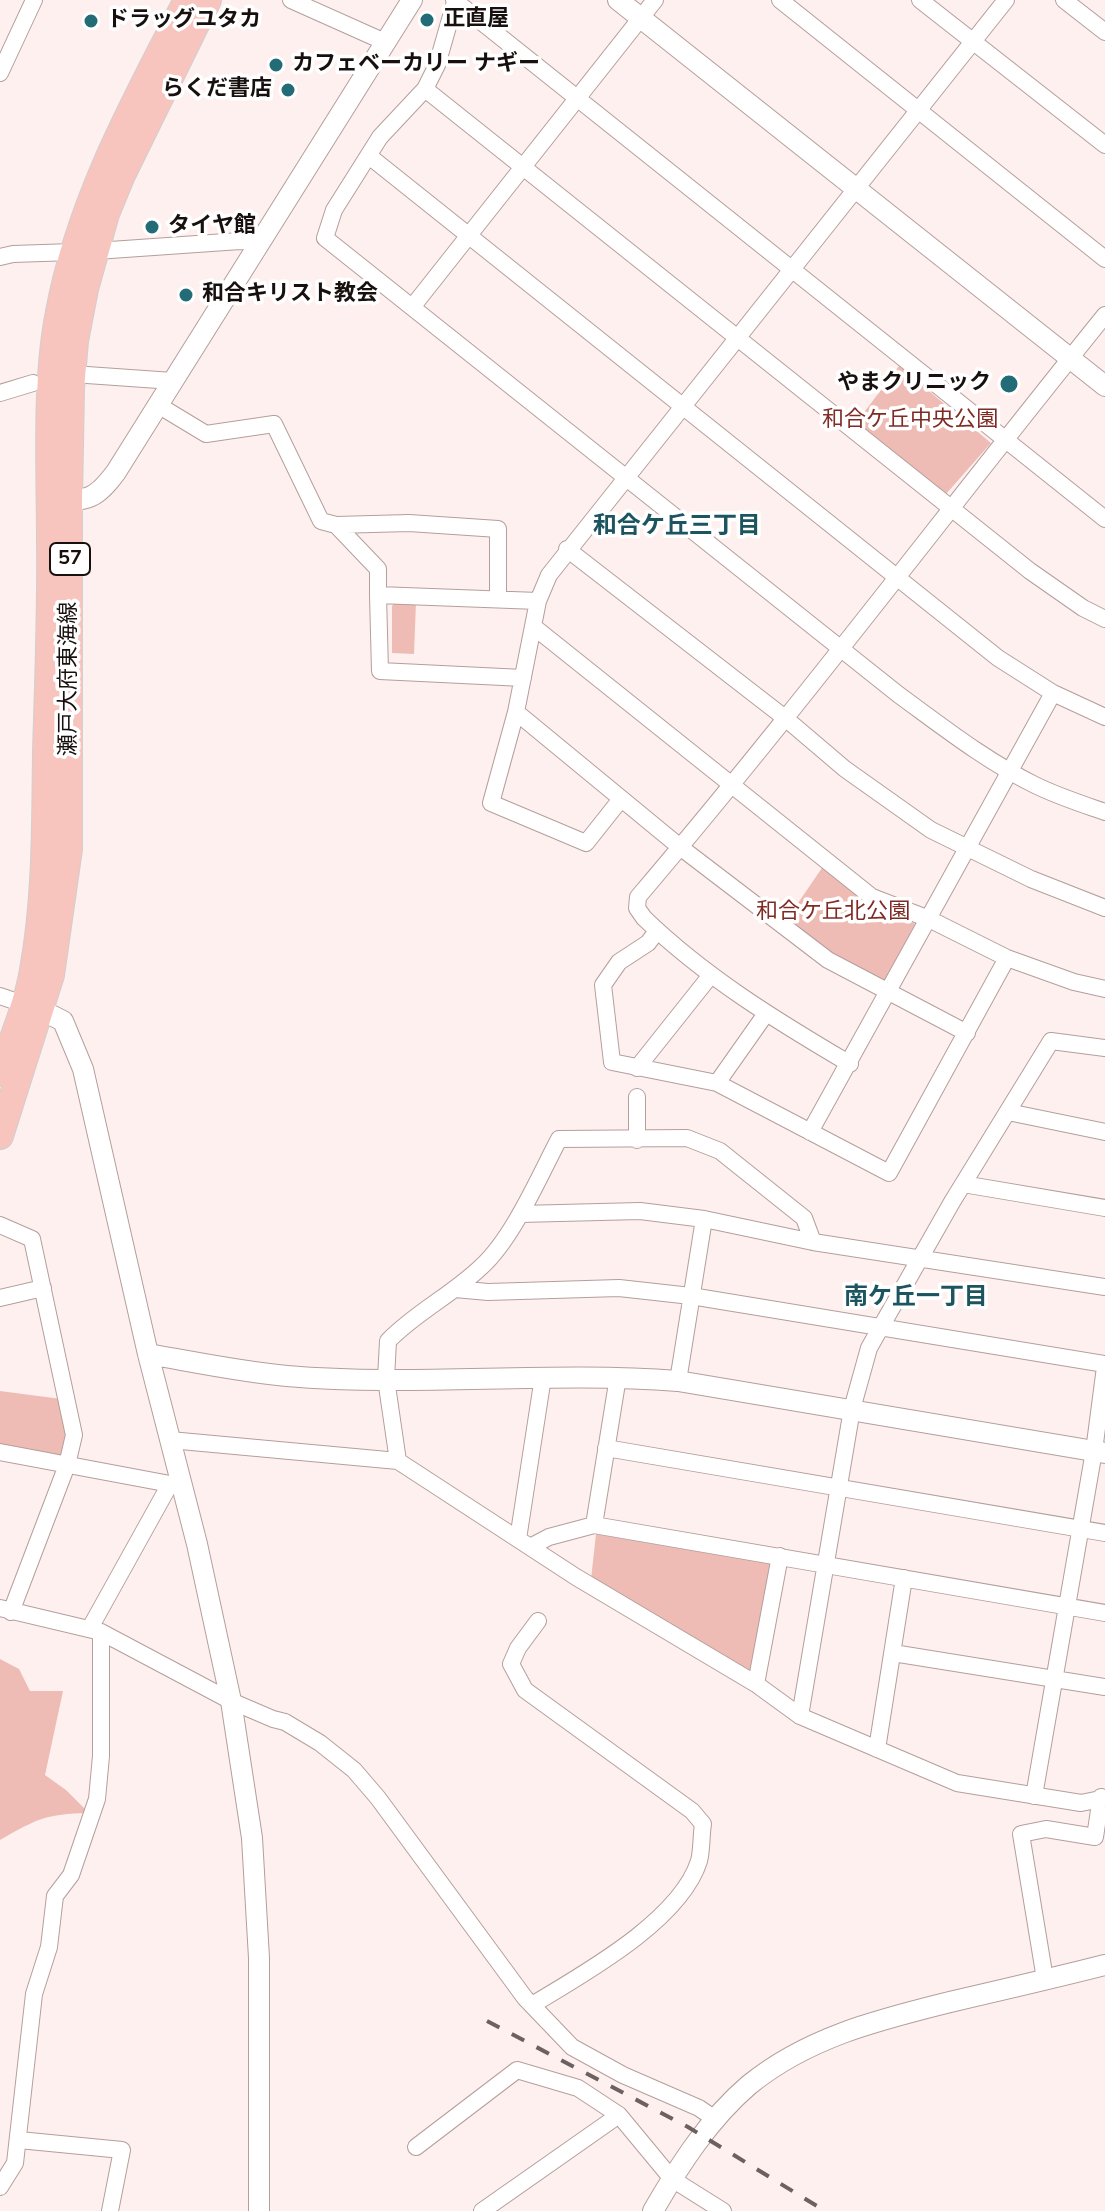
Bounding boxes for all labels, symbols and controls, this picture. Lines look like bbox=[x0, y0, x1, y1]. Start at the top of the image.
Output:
place label: 正直屋 bbox=[443, 7, 509, 33]
place label: ドラッグユタカ bbox=[107, 8, 261, 34]
marker: 正直屋 bbox=[418, 11, 436, 29]
marker: ドラッグユタカ bbox=[82, 12, 100, 30]
place label: カフェベーカリー ナギー bbox=[292, 52, 540, 78]
marker: カフェベーカリー ナギー bbox=[267, 56, 285, 74]
place label: らくだ書店 bbox=[162, 77, 272, 103]
marker: らくだ書店 bbox=[279, 81, 297, 99]
place label: タイヤ館 bbox=[168, 214, 256, 240]
marker: タイヤ館 bbox=[143, 218, 161, 236]
place label: 和合キリスト教会 bbox=[202, 282, 378, 308]
marker: 和合キリスト教会 bbox=[177, 286, 195, 304]
place label: やまクリニック bbox=[837, 371, 991, 397]
marker: やまクリニック bbox=[998, 373, 1020, 395]
park label: 和合ケ丘中央公園 bbox=[822, 408, 998, 434]
district label: 和合ケ丘三丁目 bbox=[593, 513, 761, 541]
road number: 57 bbox=[50, 543, 90, 575]
street label: 瀬戸大府東海線 bbox=[57, 602, 83, 756]
park label: 和合ケ丘北公園 bbox=[756, 900, 910, 926]
district label: 南ケ丘一丁目 bbox=[844, 1284, 988, 1312]

